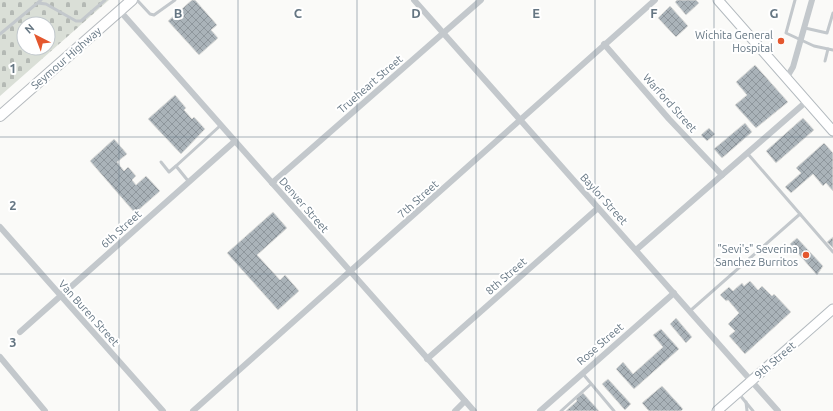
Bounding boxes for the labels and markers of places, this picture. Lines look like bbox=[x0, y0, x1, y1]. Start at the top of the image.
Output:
place label: Wichita General Hospital bbox=[695, 29, 773, 54]
marker: Wichita General Hospital bbox=[776, 36, 786, 46]
place label: "Sevi's" Severina Sanchez Burritos bbox=[715, 243, 798, 268]
marker: "Sevi's" Severina Sanchez Burritos bbox=[801, 250, 811, 260]

